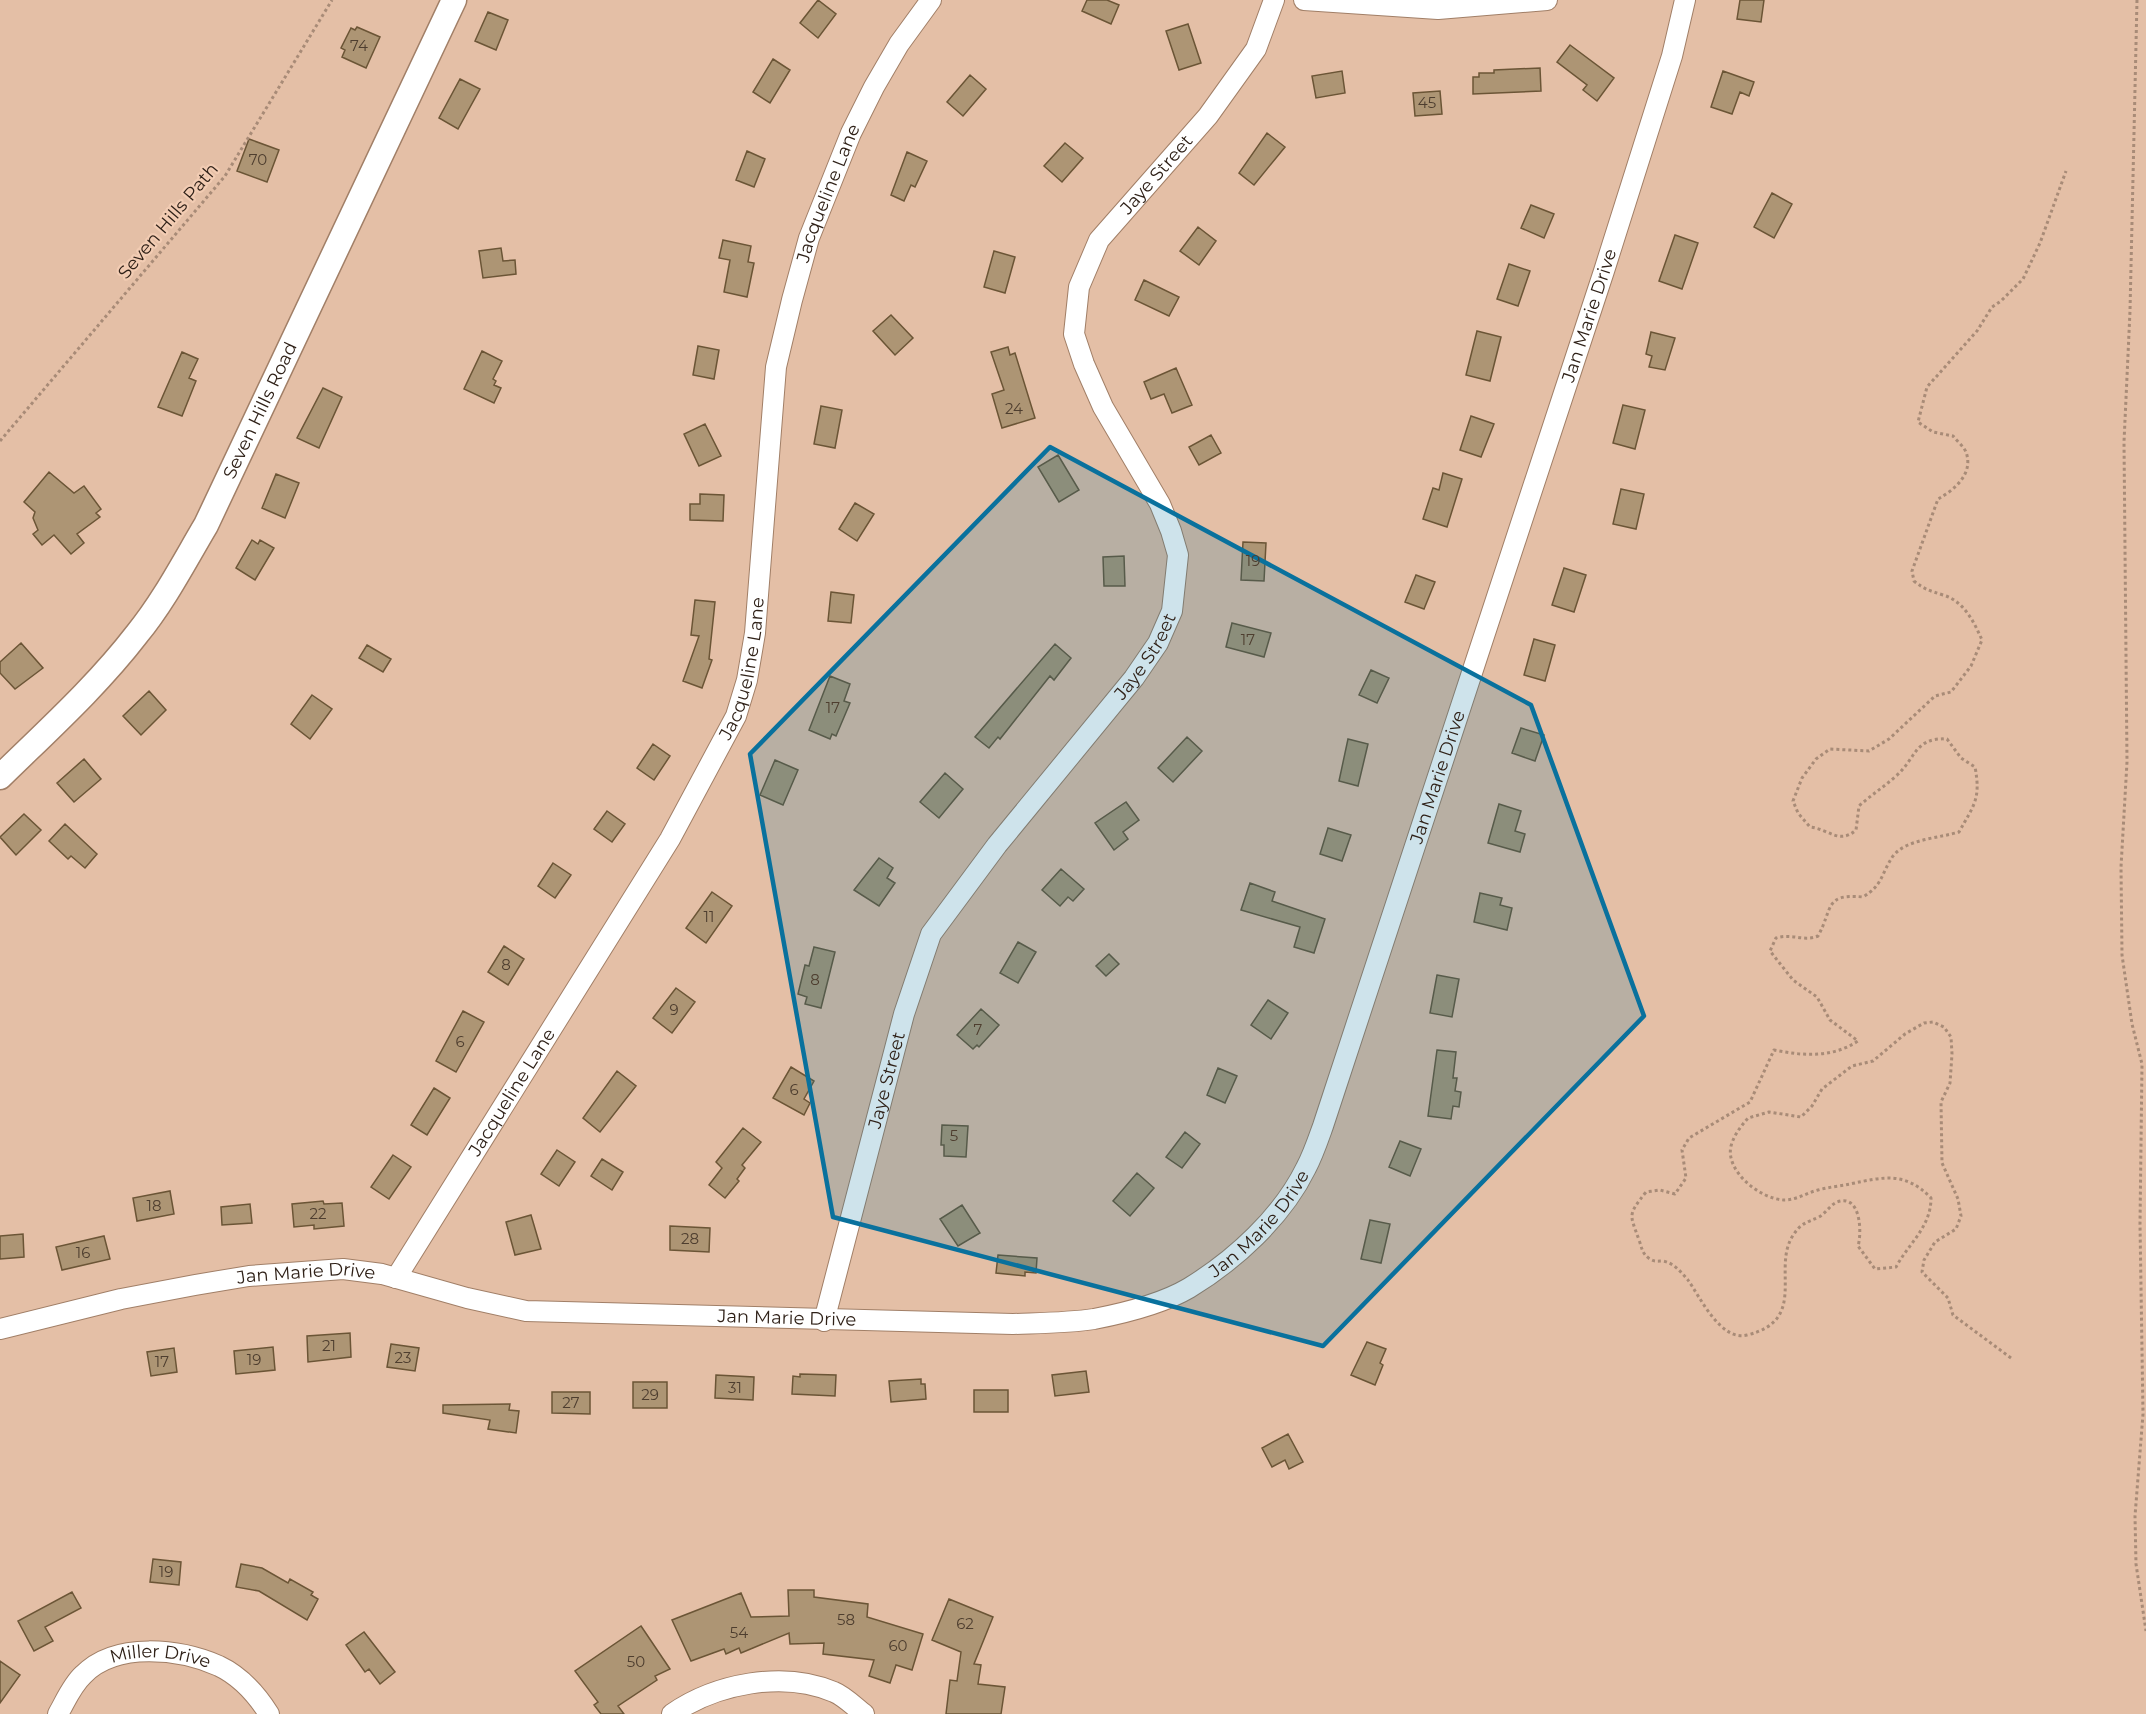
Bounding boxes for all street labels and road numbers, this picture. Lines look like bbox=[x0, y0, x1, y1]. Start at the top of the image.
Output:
street label: Jacqueline Lane bbox=[792, 120, 865, 266]
street label: Jaye Street bbox=[1115, 130, 1197, 220]
street label: Seven Hills Path bbox=[113, 159, 223, 283]
street label: Jan Marie Drive bbox=[1557, 246, 1621, 386]
street label: Seven Hills Road bbox=[218, 338, 302, 482]
street label: Jacqueline Lane bbox=[714, 596, 769, 744]
street label: Jaye Street bbox=[1109, 610, 1181, 705]
street label: Jan Marie Drive bbox=[1405, 708, 1470, 848]
street label: Jacqueline Lane bbox=[463, 1024, 560, 1161]
street label: Jaye Street bbox=[863, 1029, 910, 1132]
street label: Jan Marie Drive bbox=[1204, 1166, 1314, 1283]
street label: Jan Marie Drive bbox=[234, 1258, 377, 1289]
street label: Jan Marie Drive bbox=[716, 1305, 857, 1331]
street label: Miller Drive bbox=[107, 1640, 214, 1673]

